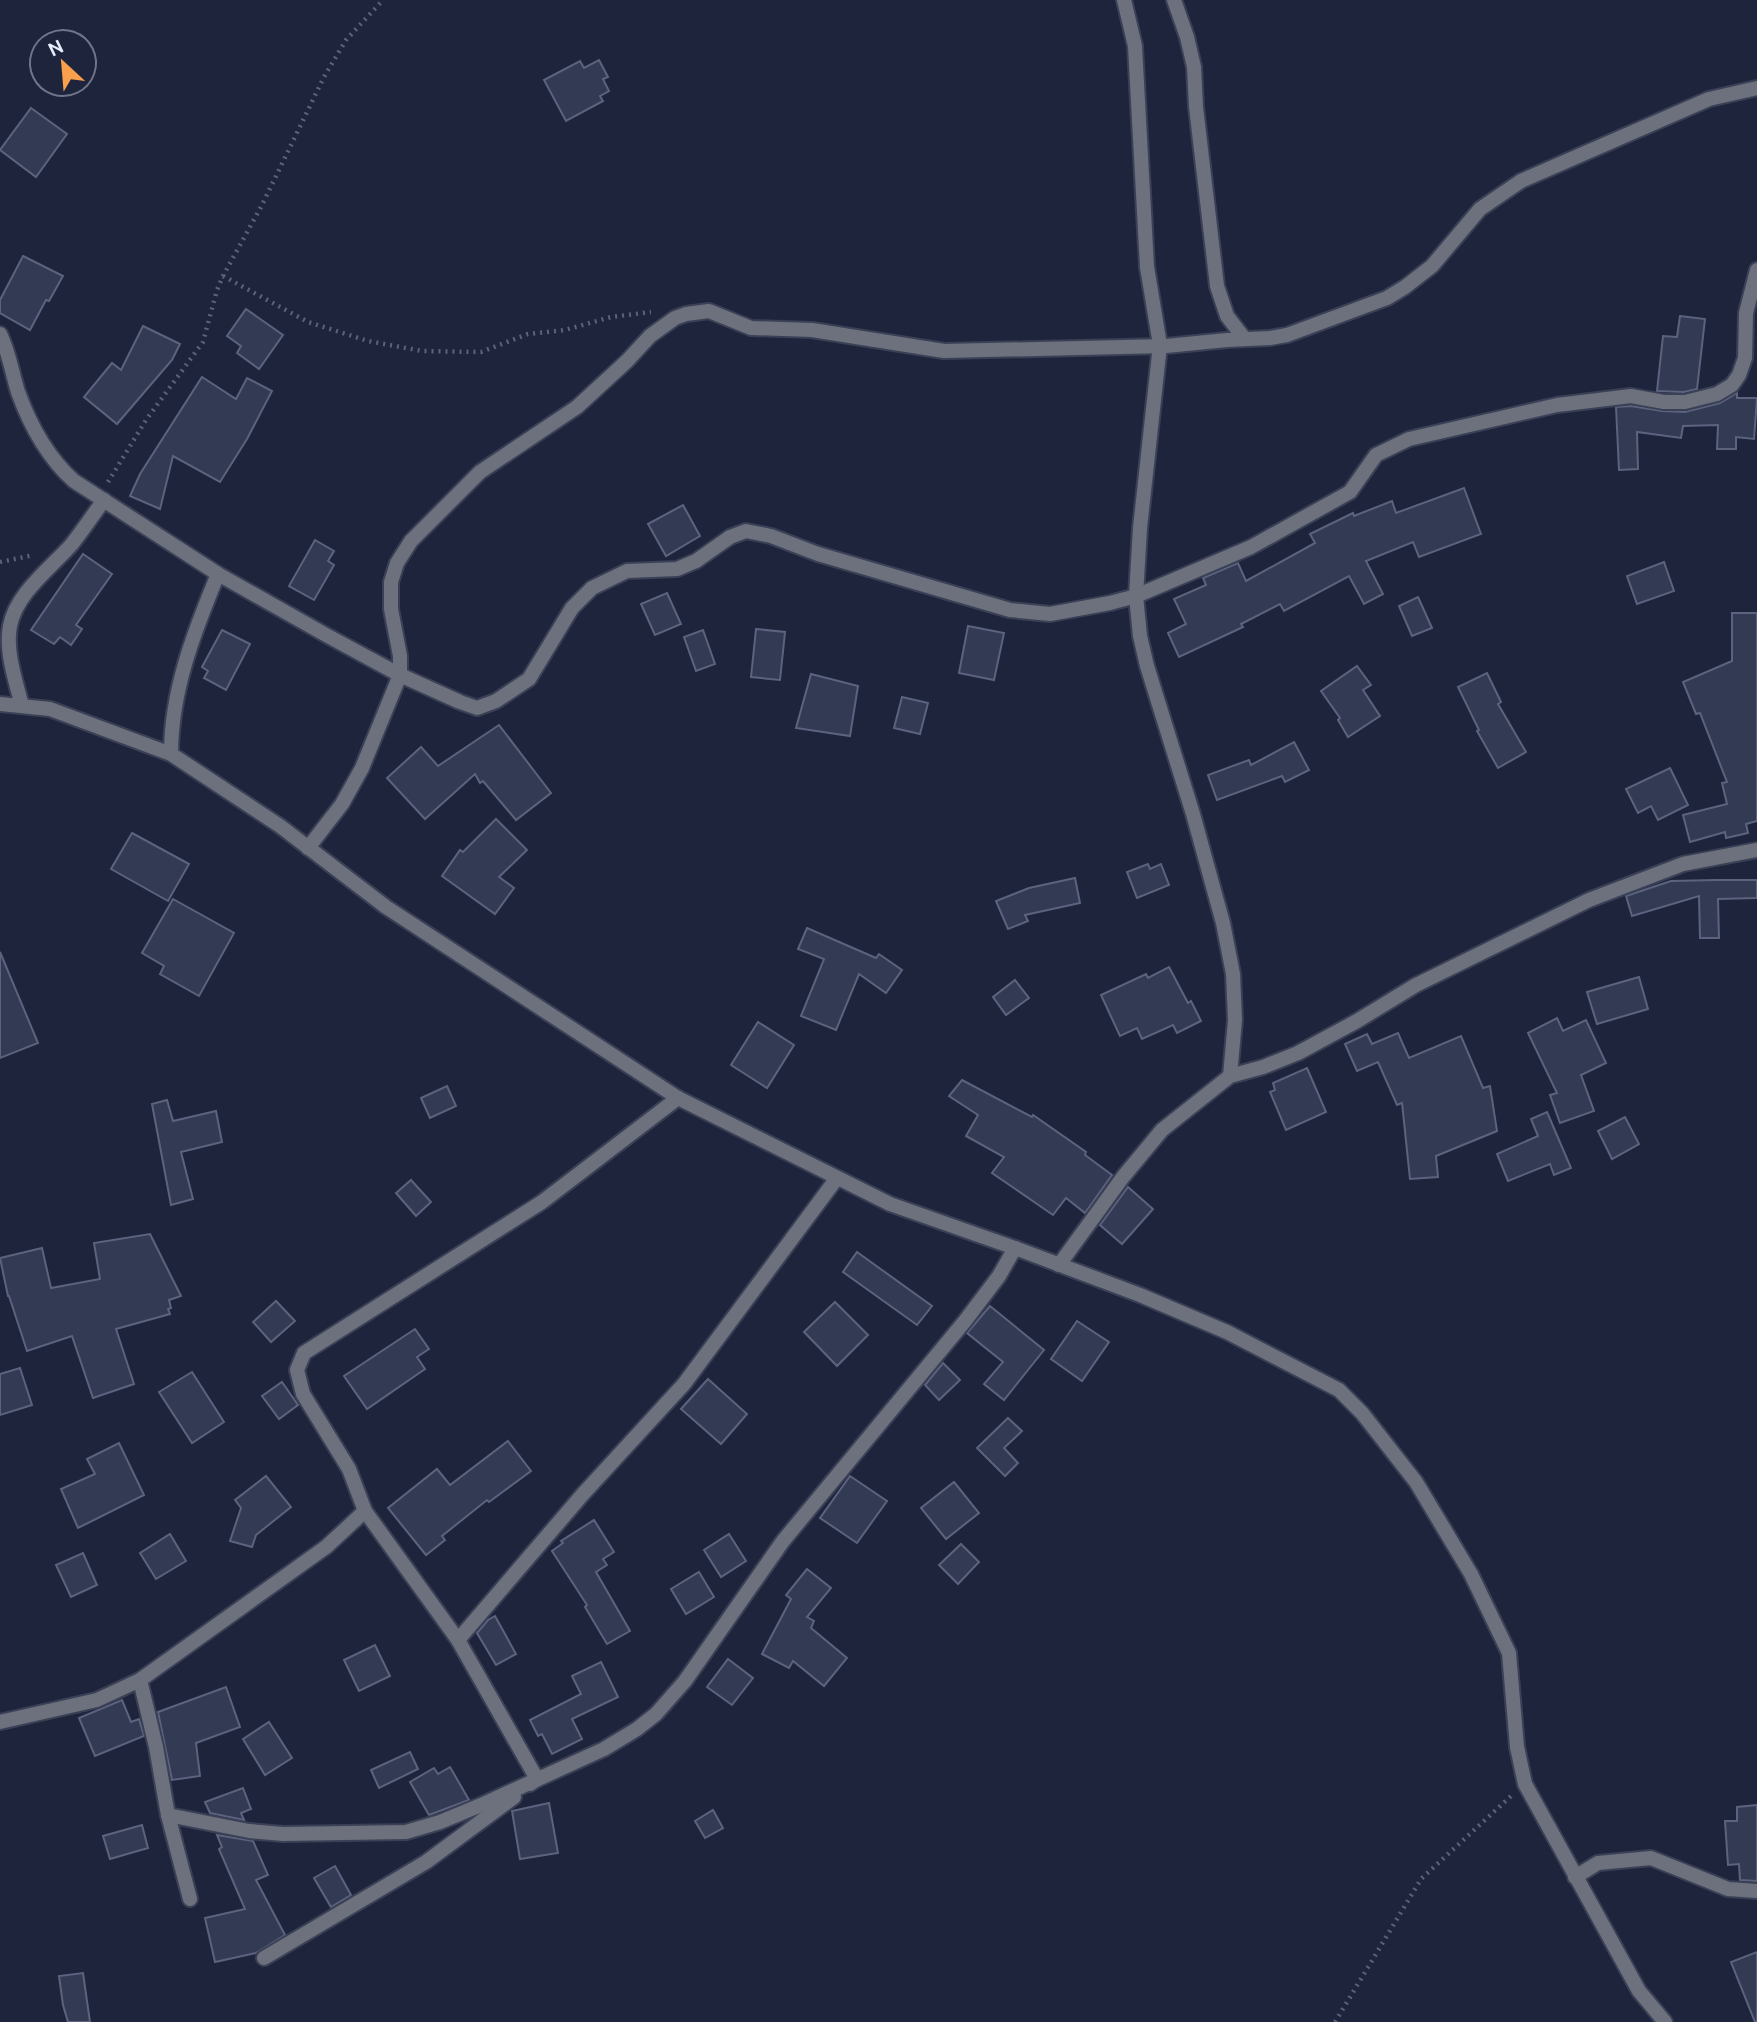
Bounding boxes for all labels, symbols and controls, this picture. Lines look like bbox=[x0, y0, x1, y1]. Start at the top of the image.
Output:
north arrow bbox=[28, 28, 98, 98]
text: N bbox=[44, 35, 67, 61]

